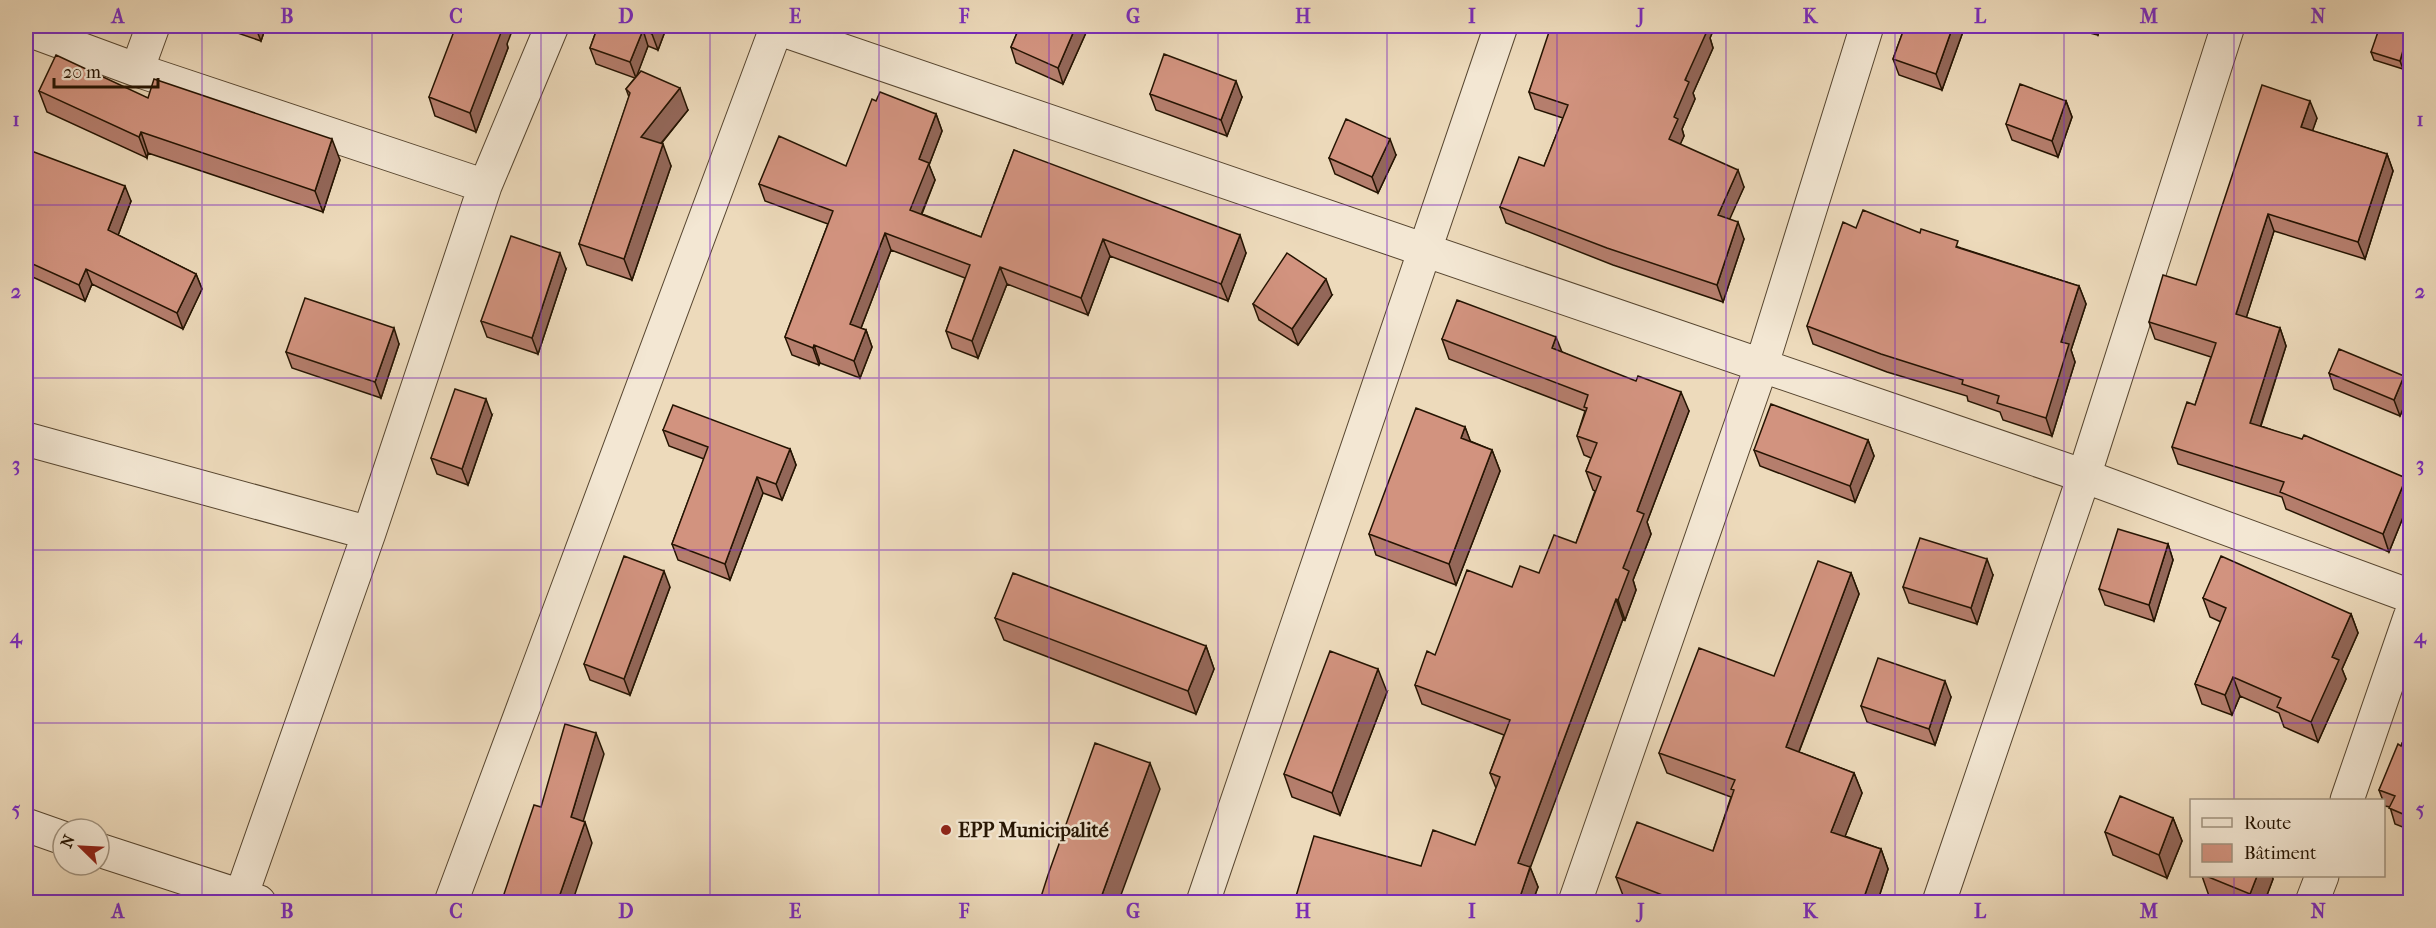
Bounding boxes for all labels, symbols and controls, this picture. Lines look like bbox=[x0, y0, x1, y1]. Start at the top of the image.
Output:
text: A bbox=[110, 5, 126, 28]
text: B bbox=[280, 5, 294, 28]
text: C bbox=[449, 5, 463, 28]
text: D bbox=[618, 5, 634, 28]
text: E bbox=[789, 5, 801, 28]
text: F bbox=[958, 5, 970, 28]
text: G bbox=[1126, 5, 1140, 28]
text: H bbox=[1295, 5, 1311, 28]
text: I bbox=[1468, 5, 1476, 28]
text: J bbox=[1635, 5, 1645, 28]
text: K bbox=[1803, 5, 1819, 28]
text: L bbox=[1974, 5, 1987, 28]
text: M bbox=[2139, 5, 2159, 28]
text: N bbox=[2310, 5, 2326, 28]
scale bar bbox=[54, 51, 158, 89]
text: 20 m bbox=[63, 62, 101, 83]
text: 1 bbox=[12, 108, 20, 131]
text: 1 bbox=[2416, 108, 2424, 131]
text: 2 bbox=[11, 280, 21, 303]
text: 2 bbox=[2415, 280, 2425, 303]
text: 3 bbox=[12, 453, 20, 476]
text: 3 bbox=[2416, 453, 2424, 476]
text: 4 bbox=[9, 625, 23, 649]
text: 4 bbox=[2413, 625, 2427, 649]
text: 5 bbox=[12, 798, 21, 821]
text: 5 bbox=[2416, 798, 2425, 821]
legend bbox=[2190, 799, 2385, 877]
text: Route bbox=[2244, 813, 2291, 834]
north arrow bbox=[51, 817, 111, 877]
place label: EPP Municipalité bbox=[958, 819, 1109, 842]
marker: EPP Municipalité bbox=[939, 823, 953, 837]
text: N bbox=[57, 831, 79, 851]
text: Bâtiment bbox=[2244, 843, 2317, 864]
text: A bbox=[110, 900, 126, 923]
text: B bbox=[280, 900, 294, 923]
text: C bbox=[449, 900, 463, 923]
text: D bbox=[618, 900, 634, 923]
text: E bbox=[789, 900, 801, 923]
text: F bbox=[958, 900, 970, 923]
text: G bbox=[1126, 900, 1140, 923]
text: H bbox=[1295, 900, 1311, 923]
text: I bbox=[1468, 900, 1476, 923]
text: J bbox=[1635, 900, 1645, 923]
text: K bbox=[1803, 900, 1819, 923]
text: L bbox=[1974, 900, 1987, 923]
text: M bbox=[2139, 900, 2159, 923]
text: N bbox=[2310, 900, 2326, 923]

